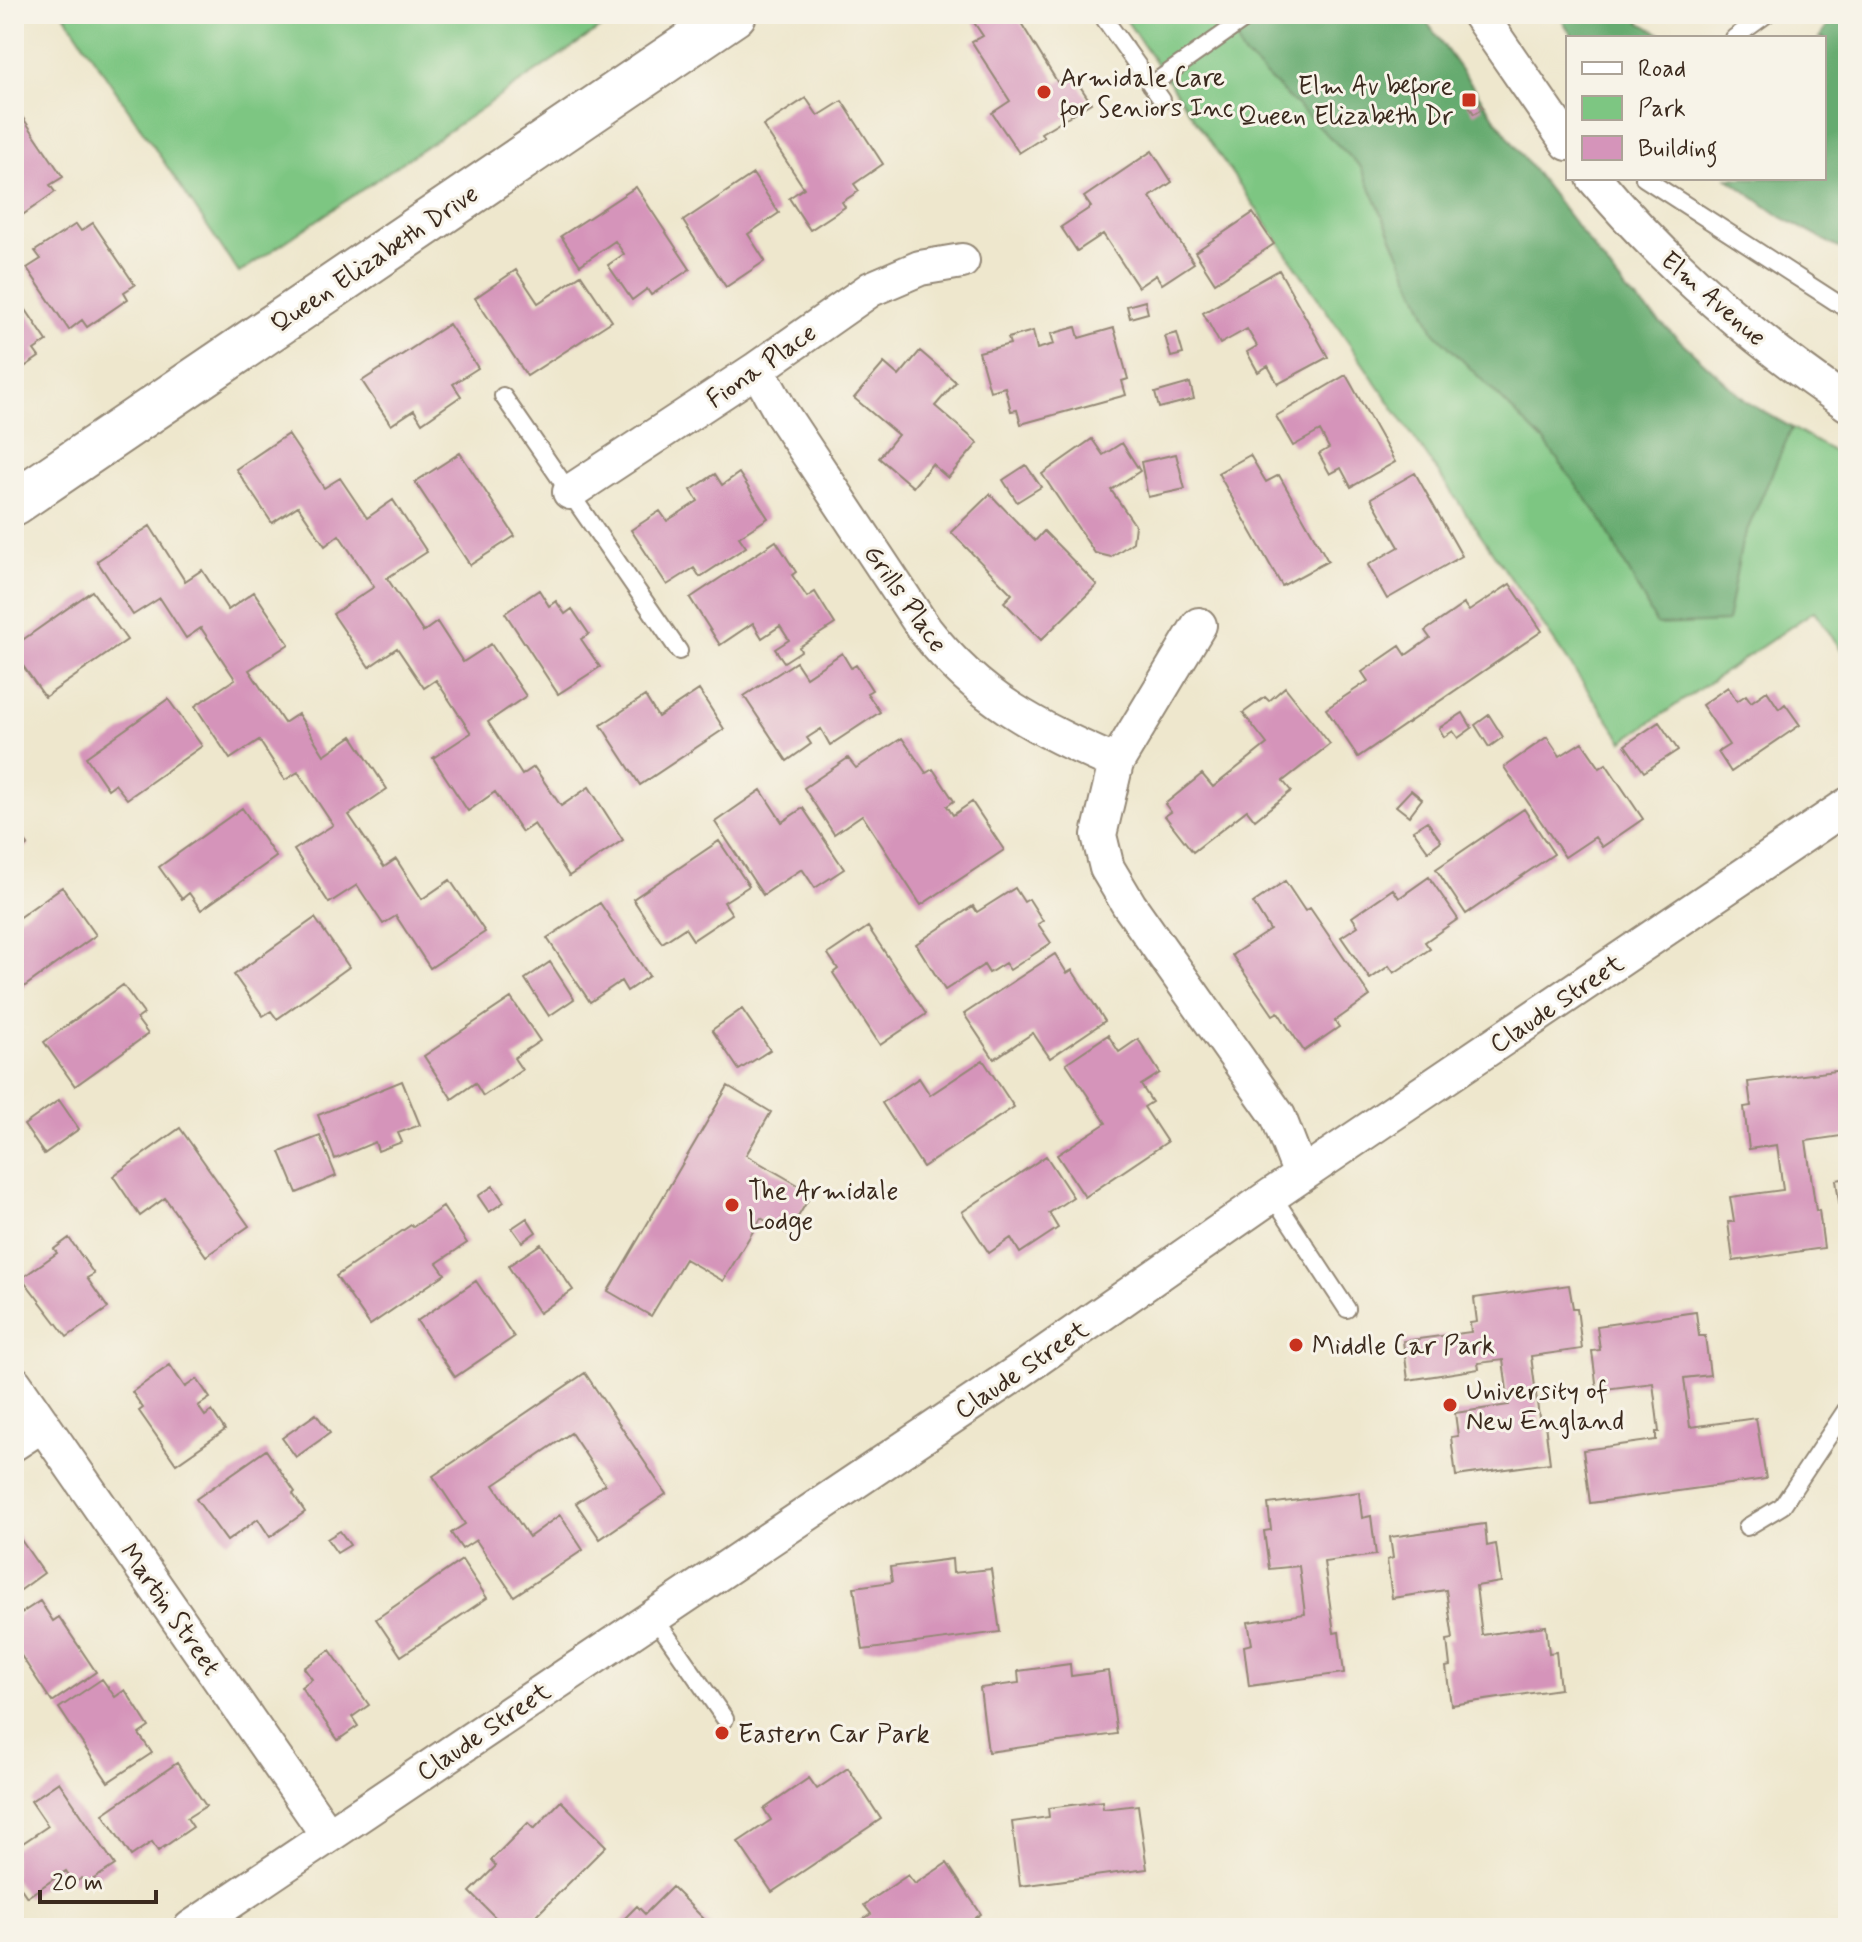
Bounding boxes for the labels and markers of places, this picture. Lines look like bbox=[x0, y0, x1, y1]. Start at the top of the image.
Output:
place label: Armidale Care for Seniors Inc bbox=[1060, 62, 1233, 128]
place label: Elm Av before Queen Elizabeth Dr bbox=[1238, 70, 1453, 134]
marker: Armidale Care for Seniors Inc bbox=[1035, 83, 1053, 101]
marker: Elm Av before Queen Elizabeth Dr bbox=[1460, 91, 1478, 109]
place label: The Armidale Lodge bbox=[748, 1175, 898, 1241]
marker: The Armidale Lodge bbox=[723, 1196, 741, 1214]
place label: Middle Car Park bbox=[1312, 1330, 1495, 1364]
marker: Middle Car Park bbox=[1287, 1336, 1305, 1354]
place label: University of New England bbox=[1466, 1375, 1624, 1439]
marker: University of New England bbox=[1441, 1396, 1459, 1414]
place label: Eastern Car Park bbox=[738, 1718, 930, 1752]
marker: Eastern Car Park bbox=[713, 1724, 731, 1742]

